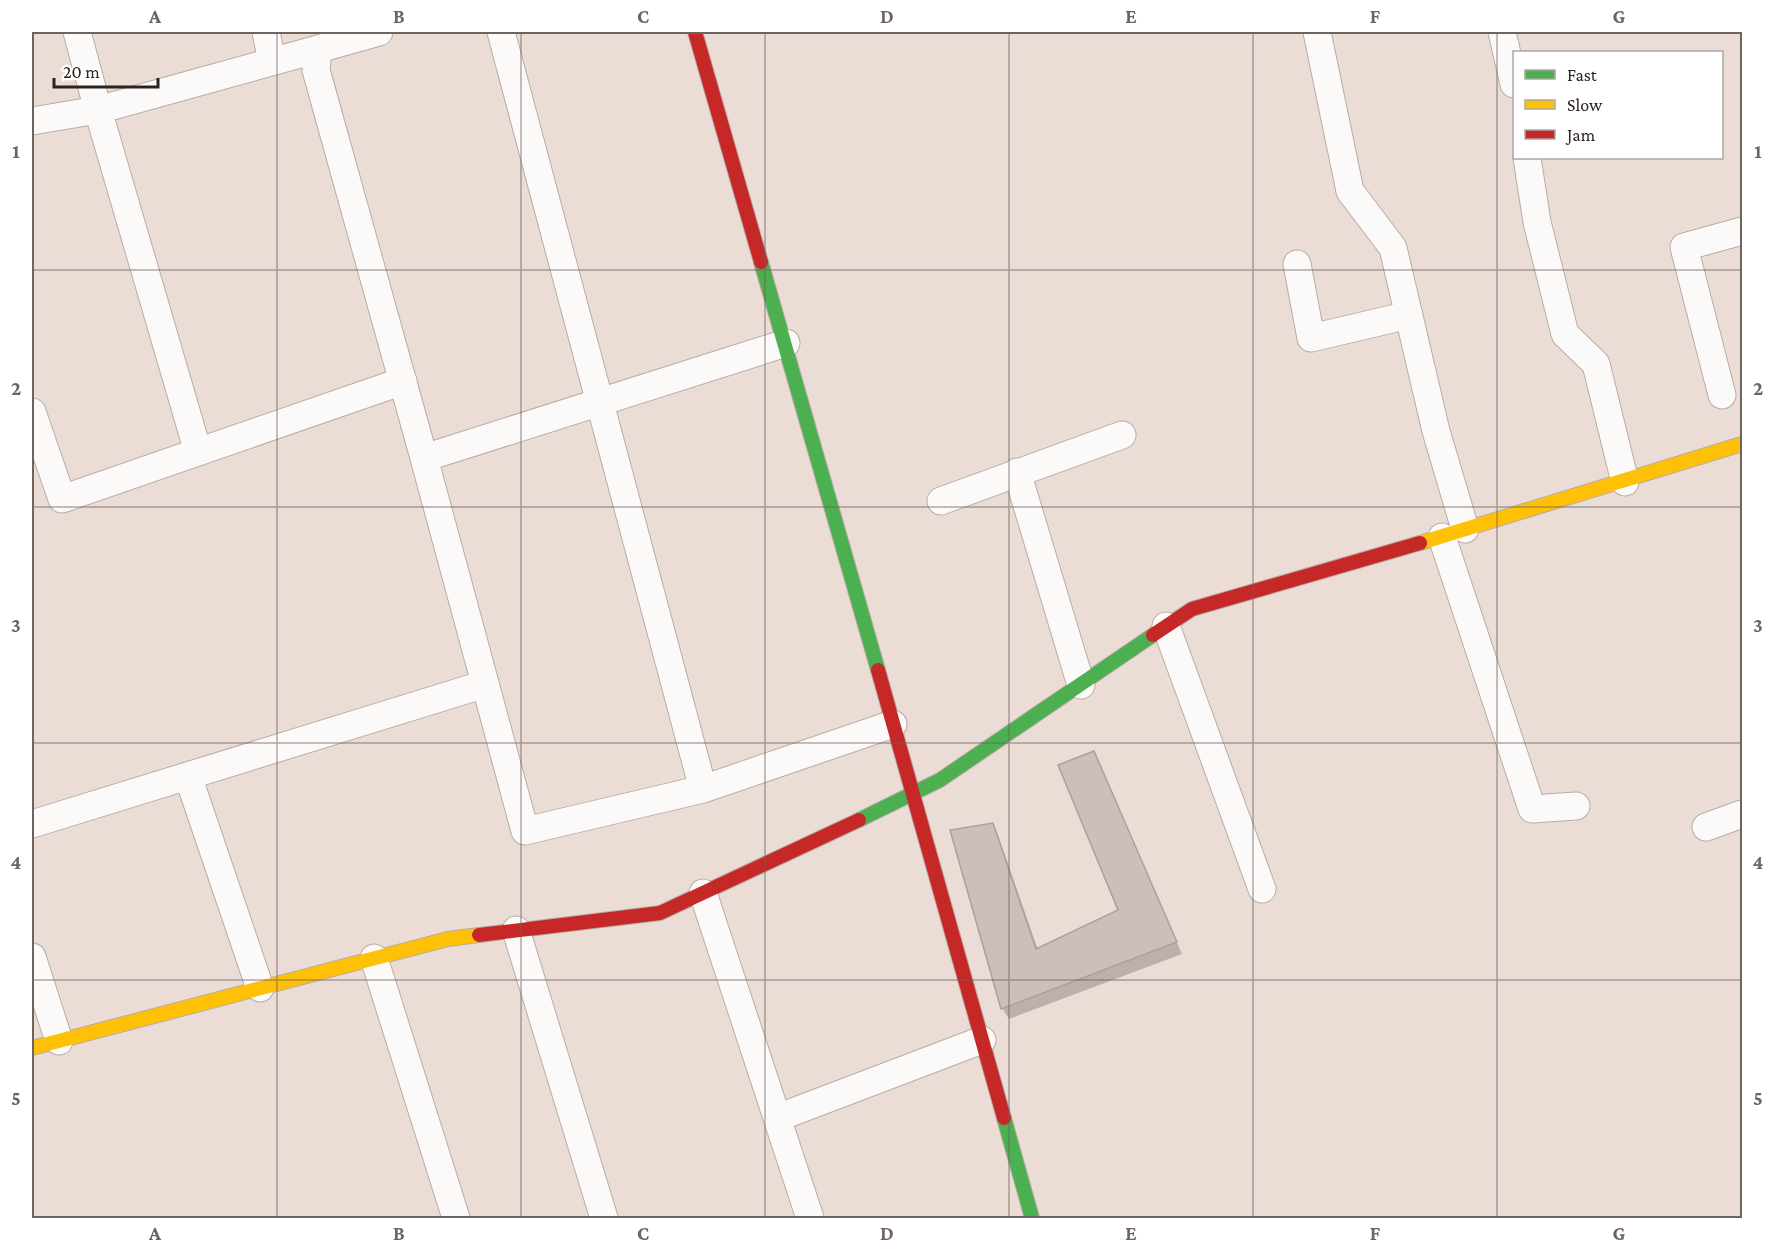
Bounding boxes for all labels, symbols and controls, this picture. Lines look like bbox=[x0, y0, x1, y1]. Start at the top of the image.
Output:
text: A bbox=[148, 5, 162, 27]
text: B bbox=[393, 5, 405, 27]
text: C bbox=[637, 5, 649, 27]
text: D bbox=[880, 5, 894, 27]
text: E bbox=[1125, 5, 1137, 27]
text: F bbox=[1370, 5, 1381, 27]
text: G bbox=[1613, 5, 1626, 27]
scale bar bbox=[54, 51, 158, 89]
legend bbox=[1513, 51, 1723, 159]
text: 20 m bbox=[63, 62, 100, 82]
text: Fast bbox=[1567, 65, 1598, 85]
text: Slow bbox=[1567, 95, 1603, 115]
text: Jam bbox=[1565, 125, 1596, 145]
text: 1 bbox=[12, 140, 20, 162]
text: 1 bbox=[1754, 140, 1762, 162]
text: 2 bbox=[11, 377, 21, 399]
text: 2 bbox=[1753, 377, 1763, 399]
text: 3 bbox=[11, 614, 21, 636]
text: 3 bbox=[1753, 614, 1763, 636]
text: 4 bbox=[11, 851, 22, 873]
text: 4 bbox=[1753, 851, 1764, 873]
text: 5 bbox=[11, 1087, 21, 1109]
text: 5 bbox=[1753, 1087, 1763, 1109]
text: A bbox=[148, 1222, 162, 1244]
text: B bbox=[393, 1222, 405, 1244]
text: C bbox=[637, 1222, 649, 1244]
text: D bbox=[880, 1222, 894, 1244]
text: E bbox=[1125, 1222, 1137, 1244]
text: F bbox=[1370, 1222, 1381, 1244]
text: G bbox=[1613, 1222, 1626, 1244]

